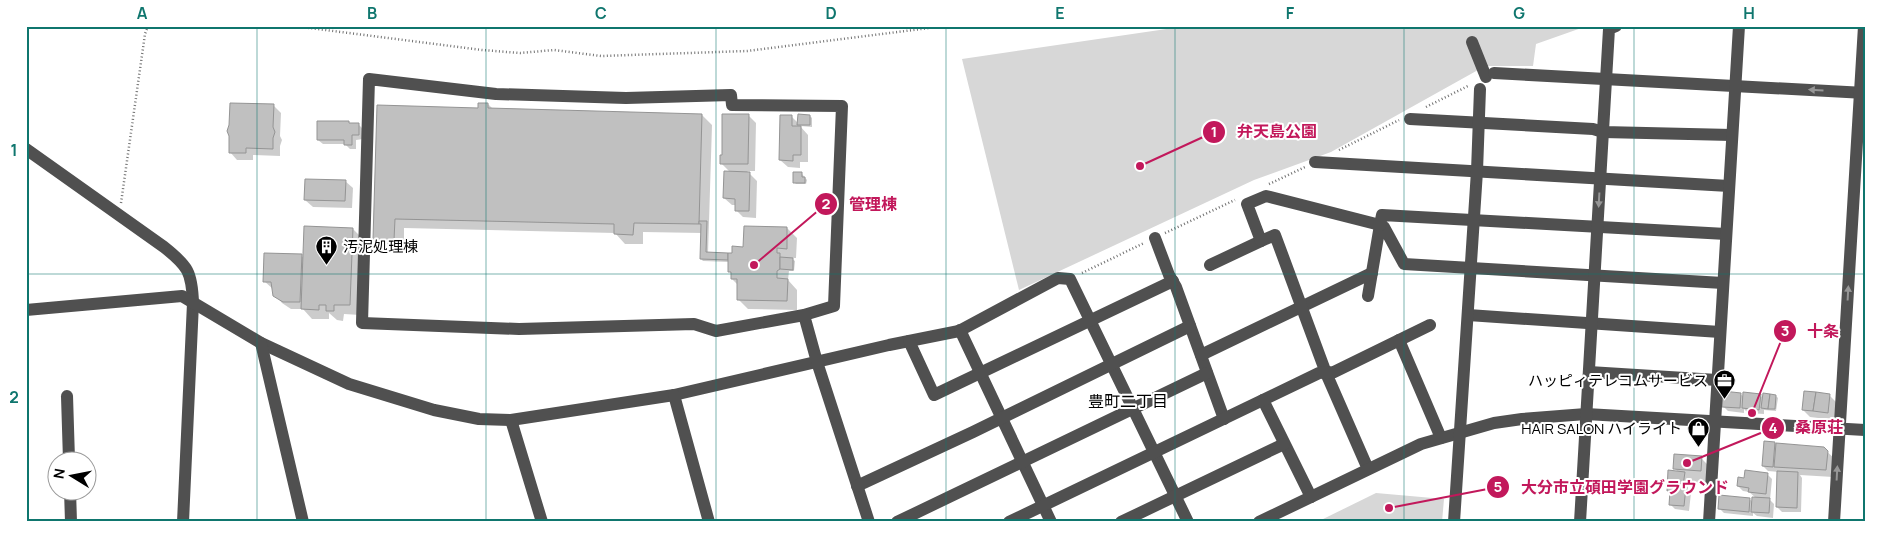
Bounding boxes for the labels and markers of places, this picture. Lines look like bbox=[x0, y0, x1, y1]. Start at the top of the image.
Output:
callout: 弁天島公園 bbox=[1202, 116, 1327, 147]
callout: 管理棟 bbox=[814, 189, 907, 220]
building icon: 汚泥処理棟 bbox=[315, 235, 339, 266]
place label: 汚泥処理棟 bbox=[343, 236, 418, 257]
callout: 十条 bbox=[1772, 315, 1849, 346]
office icon: ハッピィテレコムサービス bbox=[1712, 369, 1736, 400]
place label: ハッピィテレコムサービス bbox=[1528, 370, 1708, 391]
callout: 桑原荘 bbox=[1760, 412, 1853, 443]
shop icon: HAIR SALON ハイライト bbox=[1686, 417, 1710, 448]
place label: HAIR SALON ハイライト bbox=[1521, 418, 1682, 439]
callout: 大分市立碩田学園グラウンド bbox=[1486, 472, 1739, 503]

